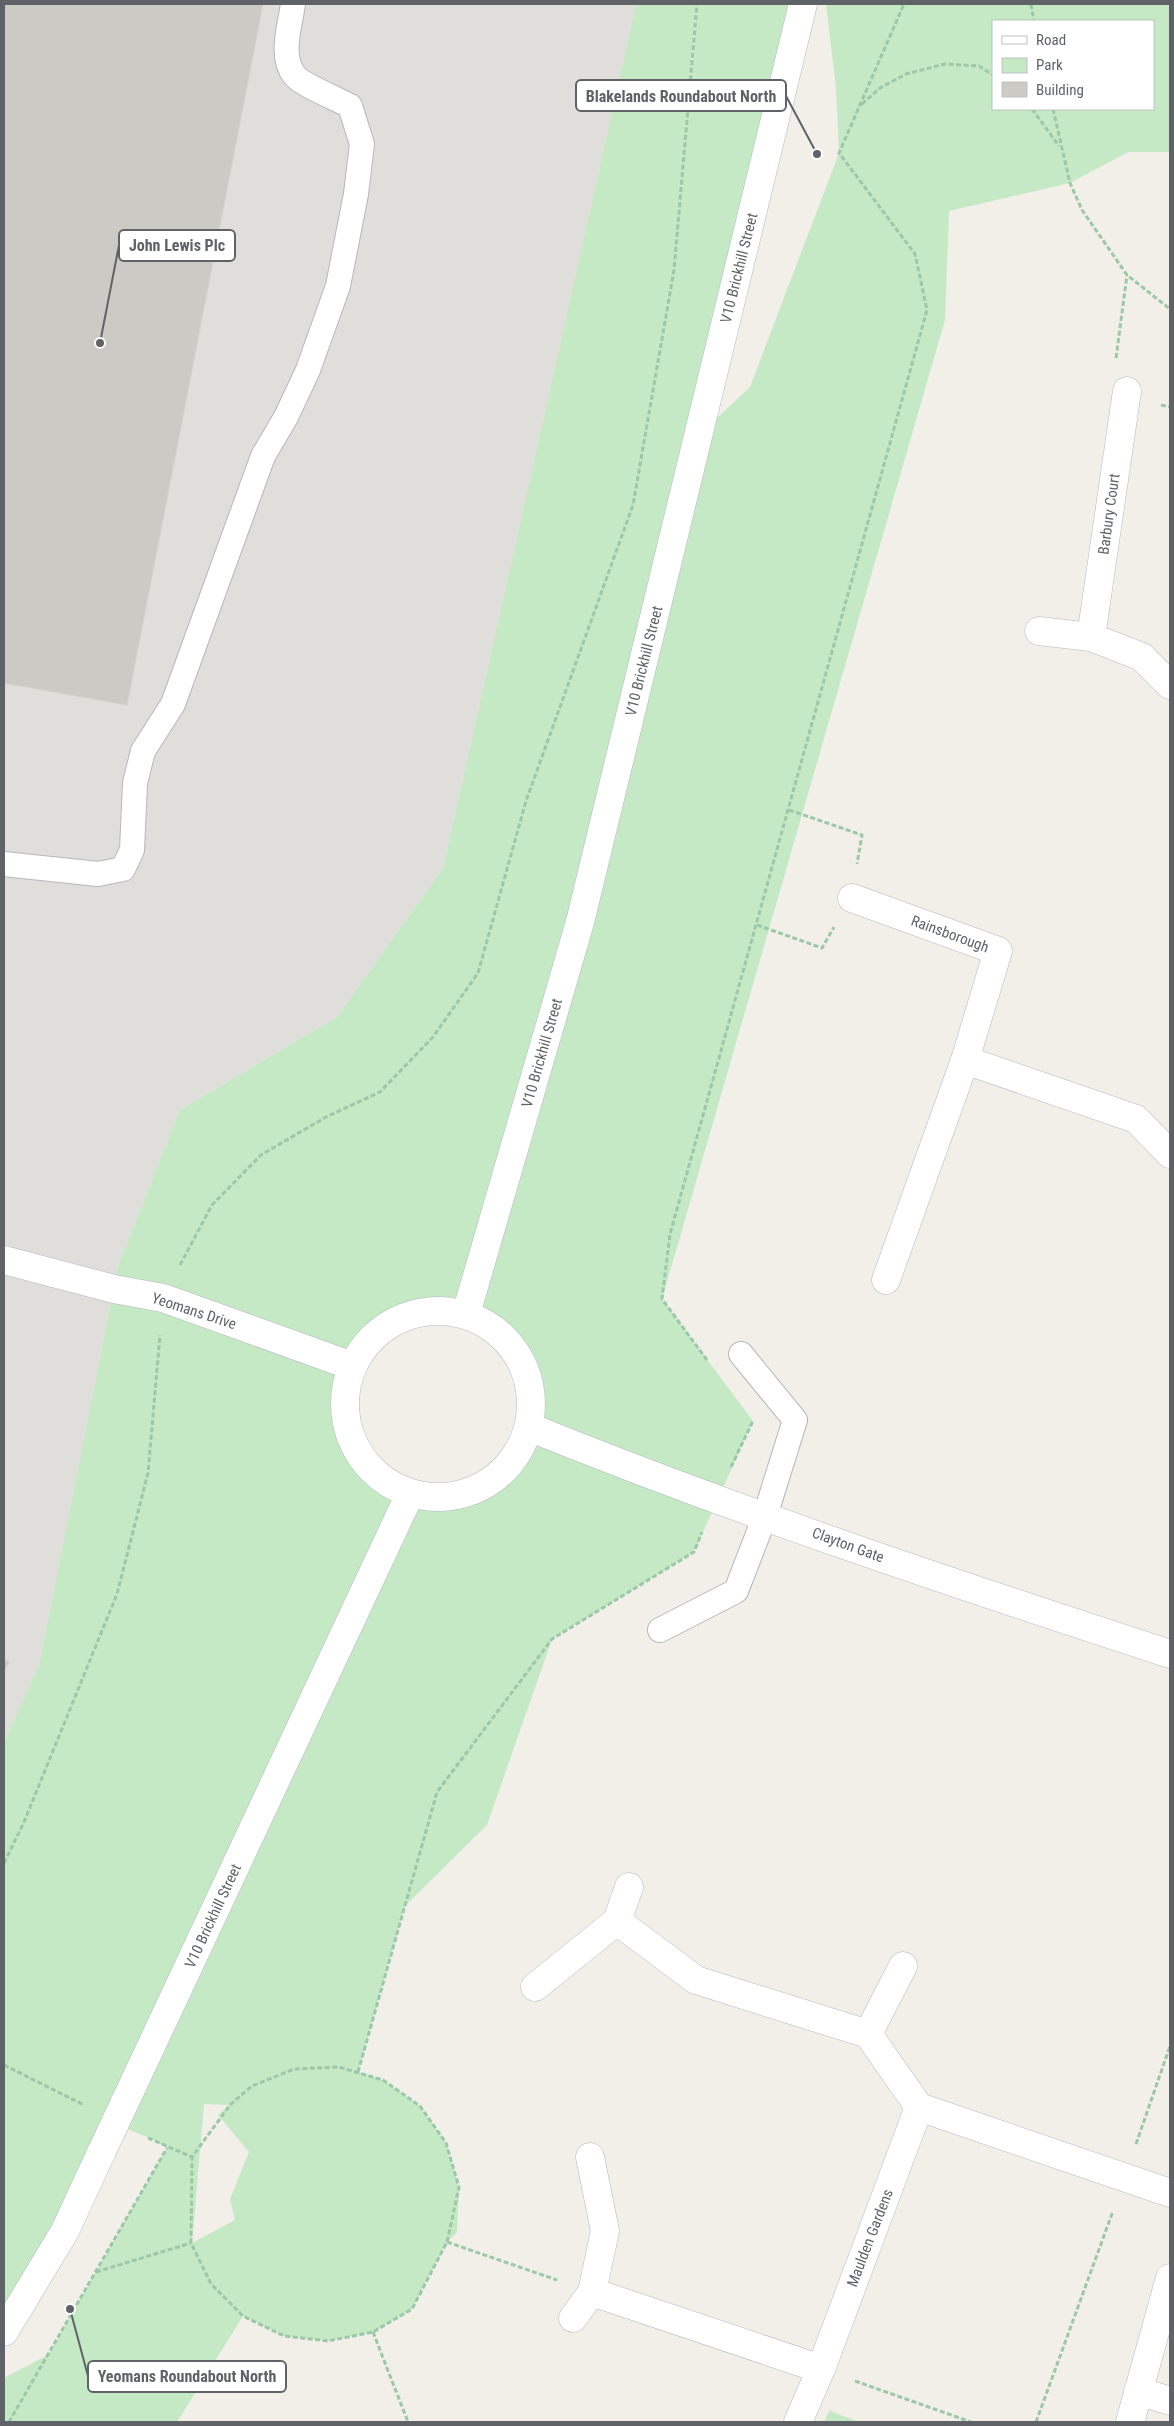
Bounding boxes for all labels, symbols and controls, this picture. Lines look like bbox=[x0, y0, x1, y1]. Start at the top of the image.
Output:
legend bbox=[992, 20, 1154, 110]
text: Road bbox=[1036, 31, 1066, 49]
text: Park bbox=[1036, 56, 1063, 74]
callout: Blakelands Roundabout North bbox=[576, 80, 786, 111]
text: Building bbox=[1036, 81, 1084, 99]
text: Blakelands Roundabout North bbox=[586, 87, 776, 106]
street label: V10 Brickhill Street bbox=[717, 211, 761, 325]
callout: John Lewis Plc bbox=[119, 230, 235, 261]
text: John Lewis Plc bbox=[129, 236, 225, 255]
street label: Barbury Court bbox=[1094, 472, 1124, 556]
street label: V10 Brickhill Street bbox=[622, 604, 666, 718]
street label: Rainsborough bbox=[909, 912, 991, 956]
street label: V10 Brickhill Street bbox=[518, 996, 566, 1110]
street label: Yeomans Drive bbox=[149, 1289, 239, 1333]
street label: Clayton Gate bbox=[810, 1524, 886, 1566]
street label: V10 Brickhill Street bbox=[181, 1861, 245, 1971]
street label: Maulden Gardens bbox=[843, 2186, 897, 2290]
callout: Yeomans Roundabout North bbox=[88, 2361, 286, 2392]
text: Yeomans Roundabout North bbox=[98, 2367, 276, 2386]

